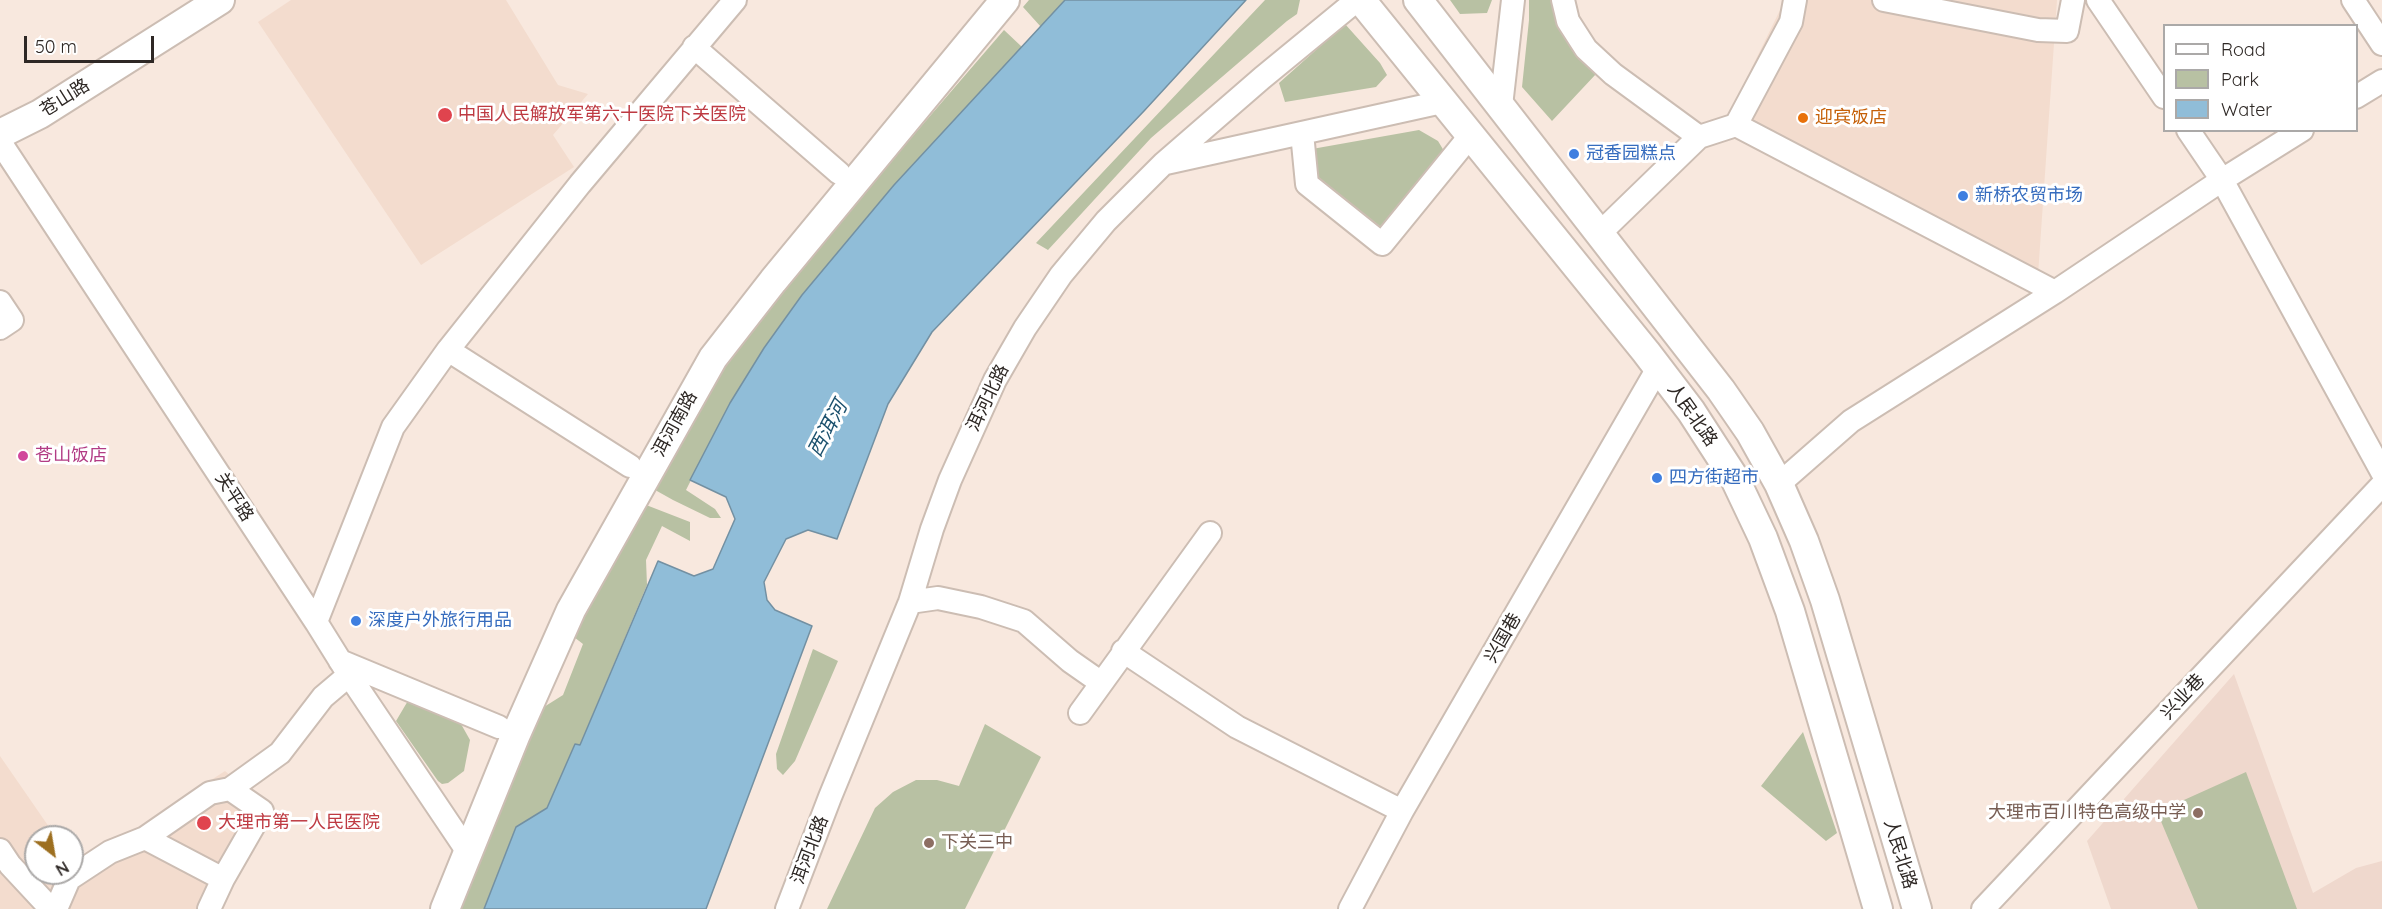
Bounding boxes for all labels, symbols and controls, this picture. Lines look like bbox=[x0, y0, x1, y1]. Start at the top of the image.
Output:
scale bar bbox=[27, 24, 158, 62]
legend bbox=[2163, 24, 2358, 132]
text: 50 m bbox=[35, 35, 77, 58]
text: Road bbox=[2221, 38, 2266, 61]
text: Park bbox=[2221, 68, 2259, 91]
street label: 苍山路 bbox=[36, 75, 94, 121]
text: Water bbox=[2221, 98, 2272, 121]
place label: 中国人民解放军第六十医院下关医院 bbox=[458, 104, 746, 126]
marker: 中国人民解放军第六十医院下关医院 bbox=[436, 106, 454, 124]
place label: 迎宾饭店 bbox=[1815, 107, 1887, 129]
marker: 迎宾饭店 bbox=[1796, 111, 1810, 125]
place label: 冠香园糕点 bbox=[1586, 143, 1676, 165]
marker: 冠香园糕点 bbox=[1567, 147, 1581, 161]
place label: 新桥农贸市场 bbox=[1975, 185, 2083, 207]
marker: 新桥农贸市场 bbox=[1956, 189, 1970, 203]
street label: 洱河北路 bbox=[963, 361, 1013, 435]
street label: 人民北路 bbox=[1663, 379, 1721, 451]
street label: 洱河南路 bbox=[648, 387, 702, 461]
water label: 西洱河 bbox=[803, 397, 853, 461]
place label: 苍山饭店 bbox=[35, 445, 107, 467]
marker: 苍山饭店 bbox=[16, 449, 30, 463]
place label: 四方街超市 bbox=[1669, 467, 1759, 489]
street label: 关平路 bbox=[210, 468, 258, 526]
marker: 四方街超市 bbox=[1650, 471, 1664, 485]
street label: 兴国巷 bbox=[1480, 609, 1526, 667]
place label: 深度户外旅行用品 bbox=[368, 610, 512, 632]
marker: 深度户外旅行用品 bbox=[349, 614, 363, 628]
street label: 兴业巷 bbox=[2157, 670, 2209, 724]
place label: 大理市百川特色高级中学 bbox=[1988, 802, 2186, 824]
marker: 大理市百川特色高级中学 bbox=[2191, 806, 2205, 820]
place label: 大理市第一人民医院 bbox=[218, 812, 380, 834]
street label: 洱河北路 bbox=[787, 813, 833, 887]
marker: 大理市第一人民医院 bbox=[195, 814, 213, 832]
street label: 人民北路 bbox=[1879, 816, 1921, 892]
north arrow bbox=[24, 825, 84, 885]
place label: 下关三中 bbox=[941, 832, 1013, 854]
marker: 下关三中 bbox=[922, 836, 936, 850]
text: N bbox=[52, 857, 72, 880]

